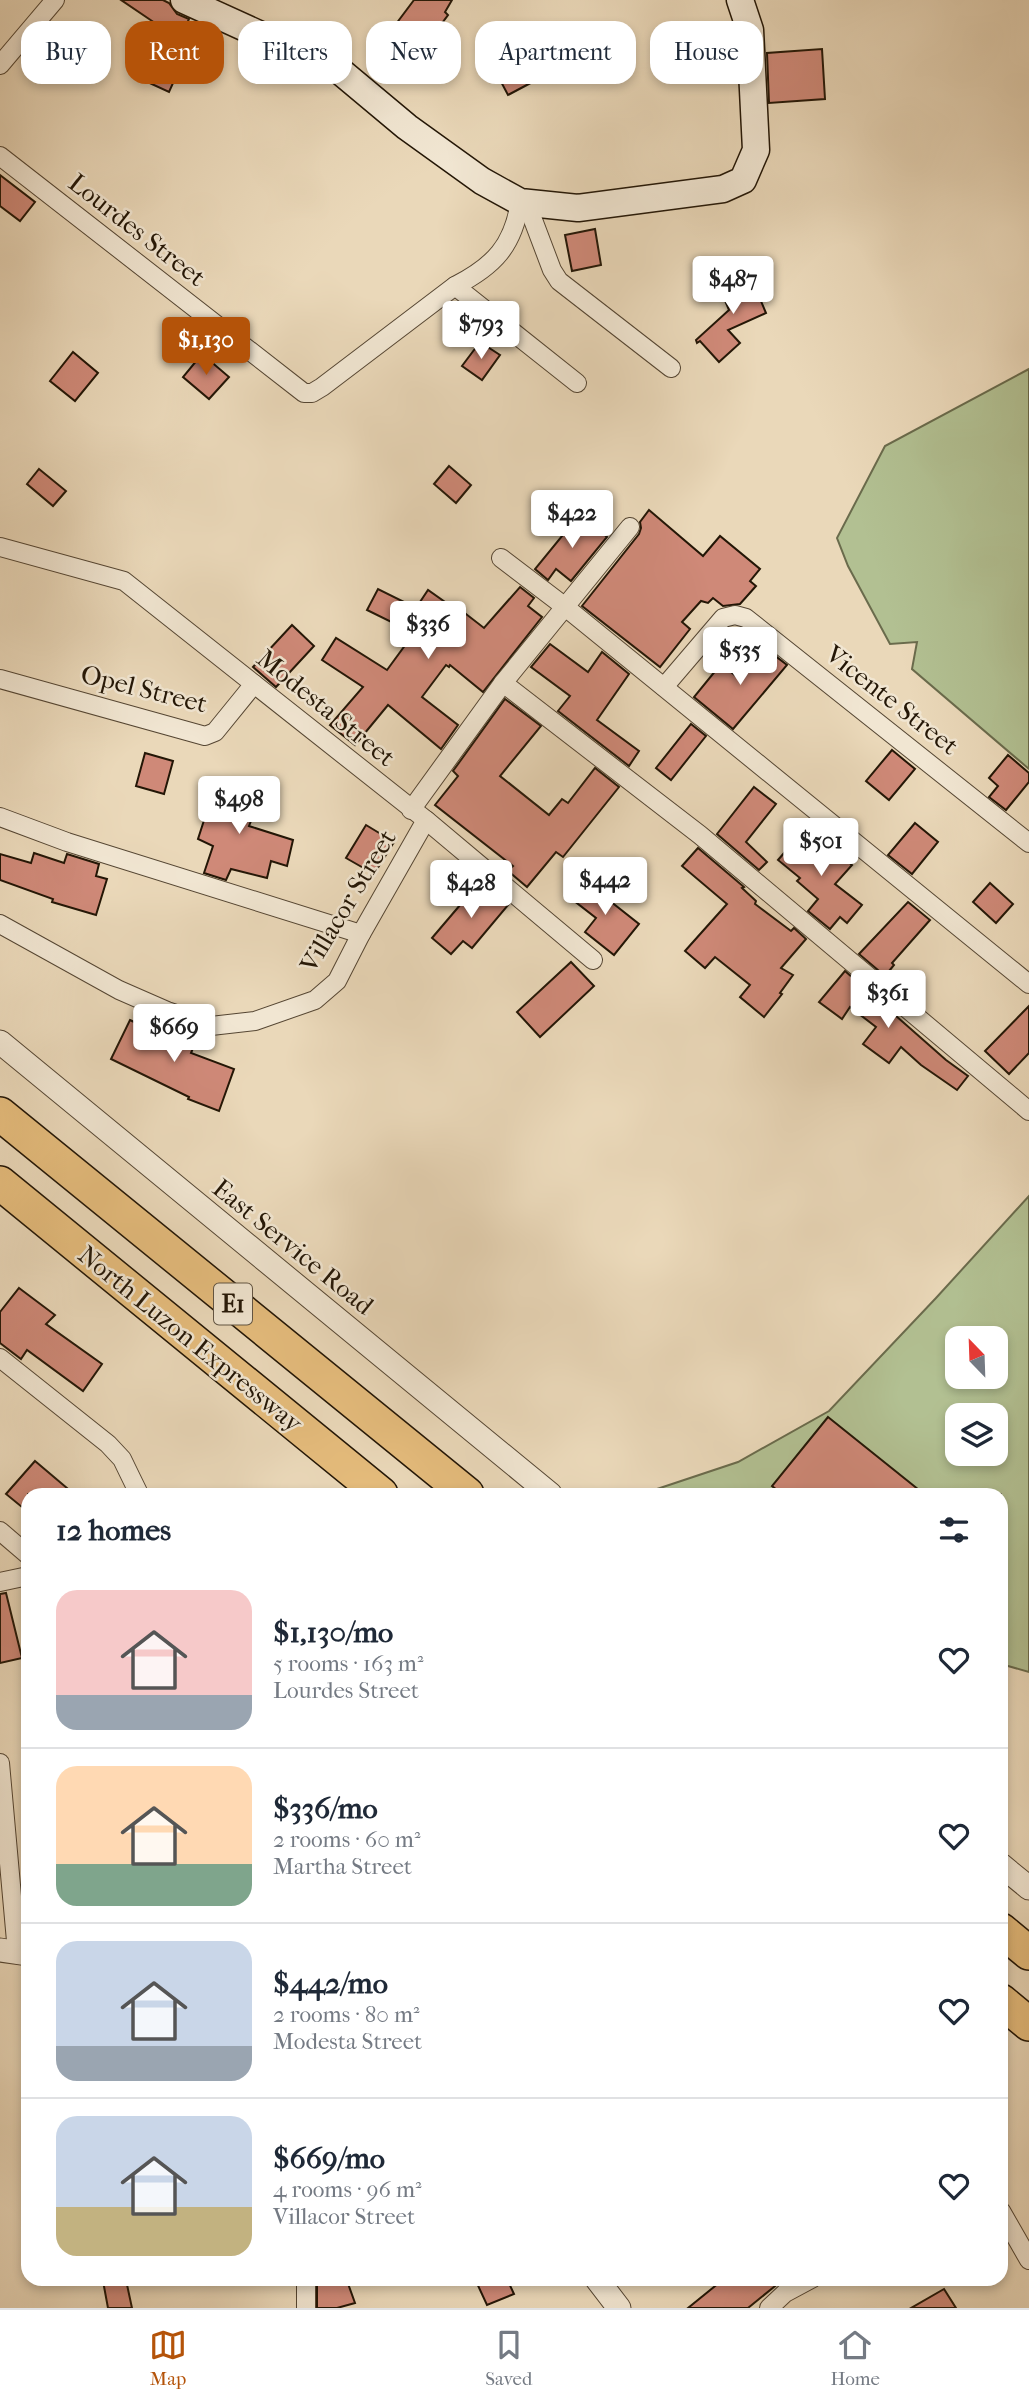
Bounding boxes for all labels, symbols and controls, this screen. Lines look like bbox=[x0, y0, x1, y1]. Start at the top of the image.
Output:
chip: Buy bbox=[21, 21, 111, 84]
chip: Rent bbox=[125, 21, 224, 84]
chip: Filters bbox=[238, 21, 352, 84]
chip: New bbox=[366, 21, 461, 84]
chip: Apartment bbox=[475, 21, 636, 84]
chip: House bbox=[650, 21, 763, 84]
street label: Lourdes Street bbox=[62, 167, 212, 293]
pin: $487 bbox=[692, 256, 774, 316]
text: $487 bbox=[709, 265, 757, 292]
pin: $793 bbox=[440, 302, 522, 361]
text: $793 bbox=[458, 310, 504, 337]
pin: $1,130 bbox=[149, 318, 263, 377]
text: $1,130 bbox=[178, 326, 234, 353]
pin: $422 bbox=[531, 490, 613, 550]
text: $422 bbox=[547, 499, 597, 526]
pin: $336 bbox=[387, 602, 469, 661]
text: $336 bbox=[406, 610, 450, 637]
pin: $535 bbox=[699, 628, 781, 687]
text: $535 bbox=[719, 636, 761, 663]
street label: Vicente Street bbox=[819, 638, 965, 762]
street label: Modesta Street bbox=[251, 643, 402, 774]
street label: Opel Street bbox=[78, 658, 211, 720]
pin: $498 bbox=[198, 776, 280, 836]
text: $498 bbox=[214, 785, 264, 812]
pin: $501 bbox=[780, 818, 862, 878]
street label: Villacor Street bbox=[293, 824, 403, 979]
text: $501 bbox=[799, 827, 843, 854]
pin: $442 bbox=[564, 858, 646, 917]
pin: $428 bbox=[430, 860, 512, 920]
text: $442 bbox=[579, 866, 631, 893]
text: $428 bbox=[446, 869, 496, 896]
pin: $361 bbox=[847, 970, 929, 1030]
text: $361 bbox=[867, 979, 909, 1006]
pin: $669 bbox=[133, 1004, 215, 1064]
text: $669 bbox=[149, 1013, 199, 1040]
street label: East Service Road bbox=[206, 1173, 380, 1322]
street label: North Luzon Expressway bbox=[72, 1239, 309, 1440]
road number: E1 bbox=[214, 1284, 252, 1324]
north arrow bbox=[945, 1326, 1008, 1390]
map controls bbox=[945, 1326, 1008, 1466]
button: layers bbox=[945, 1403, 1008, 1466]
icon: filters bbox=[935, 1511, 973, 1549]
text: 12 homes bbox=[56, 1513, 171, 1548]
text: $1,130/mo bbox=[273, 1615, 393, 1650]
icon: home bbox=[112, 1618, 196, 1702]
icon: heart bbox=[935, 1641, 973, 1679]
text: 5 rooms · 163 m² bbox=[273, 1650, 423, 1677]
text: Lourdes Street bbox=[273, 1677, 419, 1704]
text: $336/mo bbox=[273, 1791, 378, 1826]
icon: home bbox=[112, 1794, 196, 1878]
icon: heart bbox=[935, 1817, 973, 1855]
text: 2 rooms · 60 m² bbox=[273, 1826, 420, 1853]
text: Martha Street bbox=[273, 1853, 412, 1880]
text: $442/mo bbox=[273, 1966, 388, 2001]
icon: home bbox=[112, 1969, 196, 2053]
icon: heart bbox=[935, 1992, 973, 2030]
text: 2 rooms · 80 m² bbox=[273, 2001, 420, 2028]
text: Modesta Street bbox=[273, 2028, 422, 2055]
text: $669/mo bbox=[273, 2141, 385, 2176]
icon: home bbox=[112, 2144, 196, 2228]
icon: heart bbox=[935, 2167, 973, 2205]
text: 4 rooms · 96 m² bbox=[273, 2176, 422, 2203]
text: Villacor Street bbox=[273, 2203, 415, 2230]
tab: Map bbox=[149, 2326, 187, 2390]
tab: Saved bbox=[485, 2326, 532, 2390]
tab: Home bbox=[830, 2326, 880, 2390]

